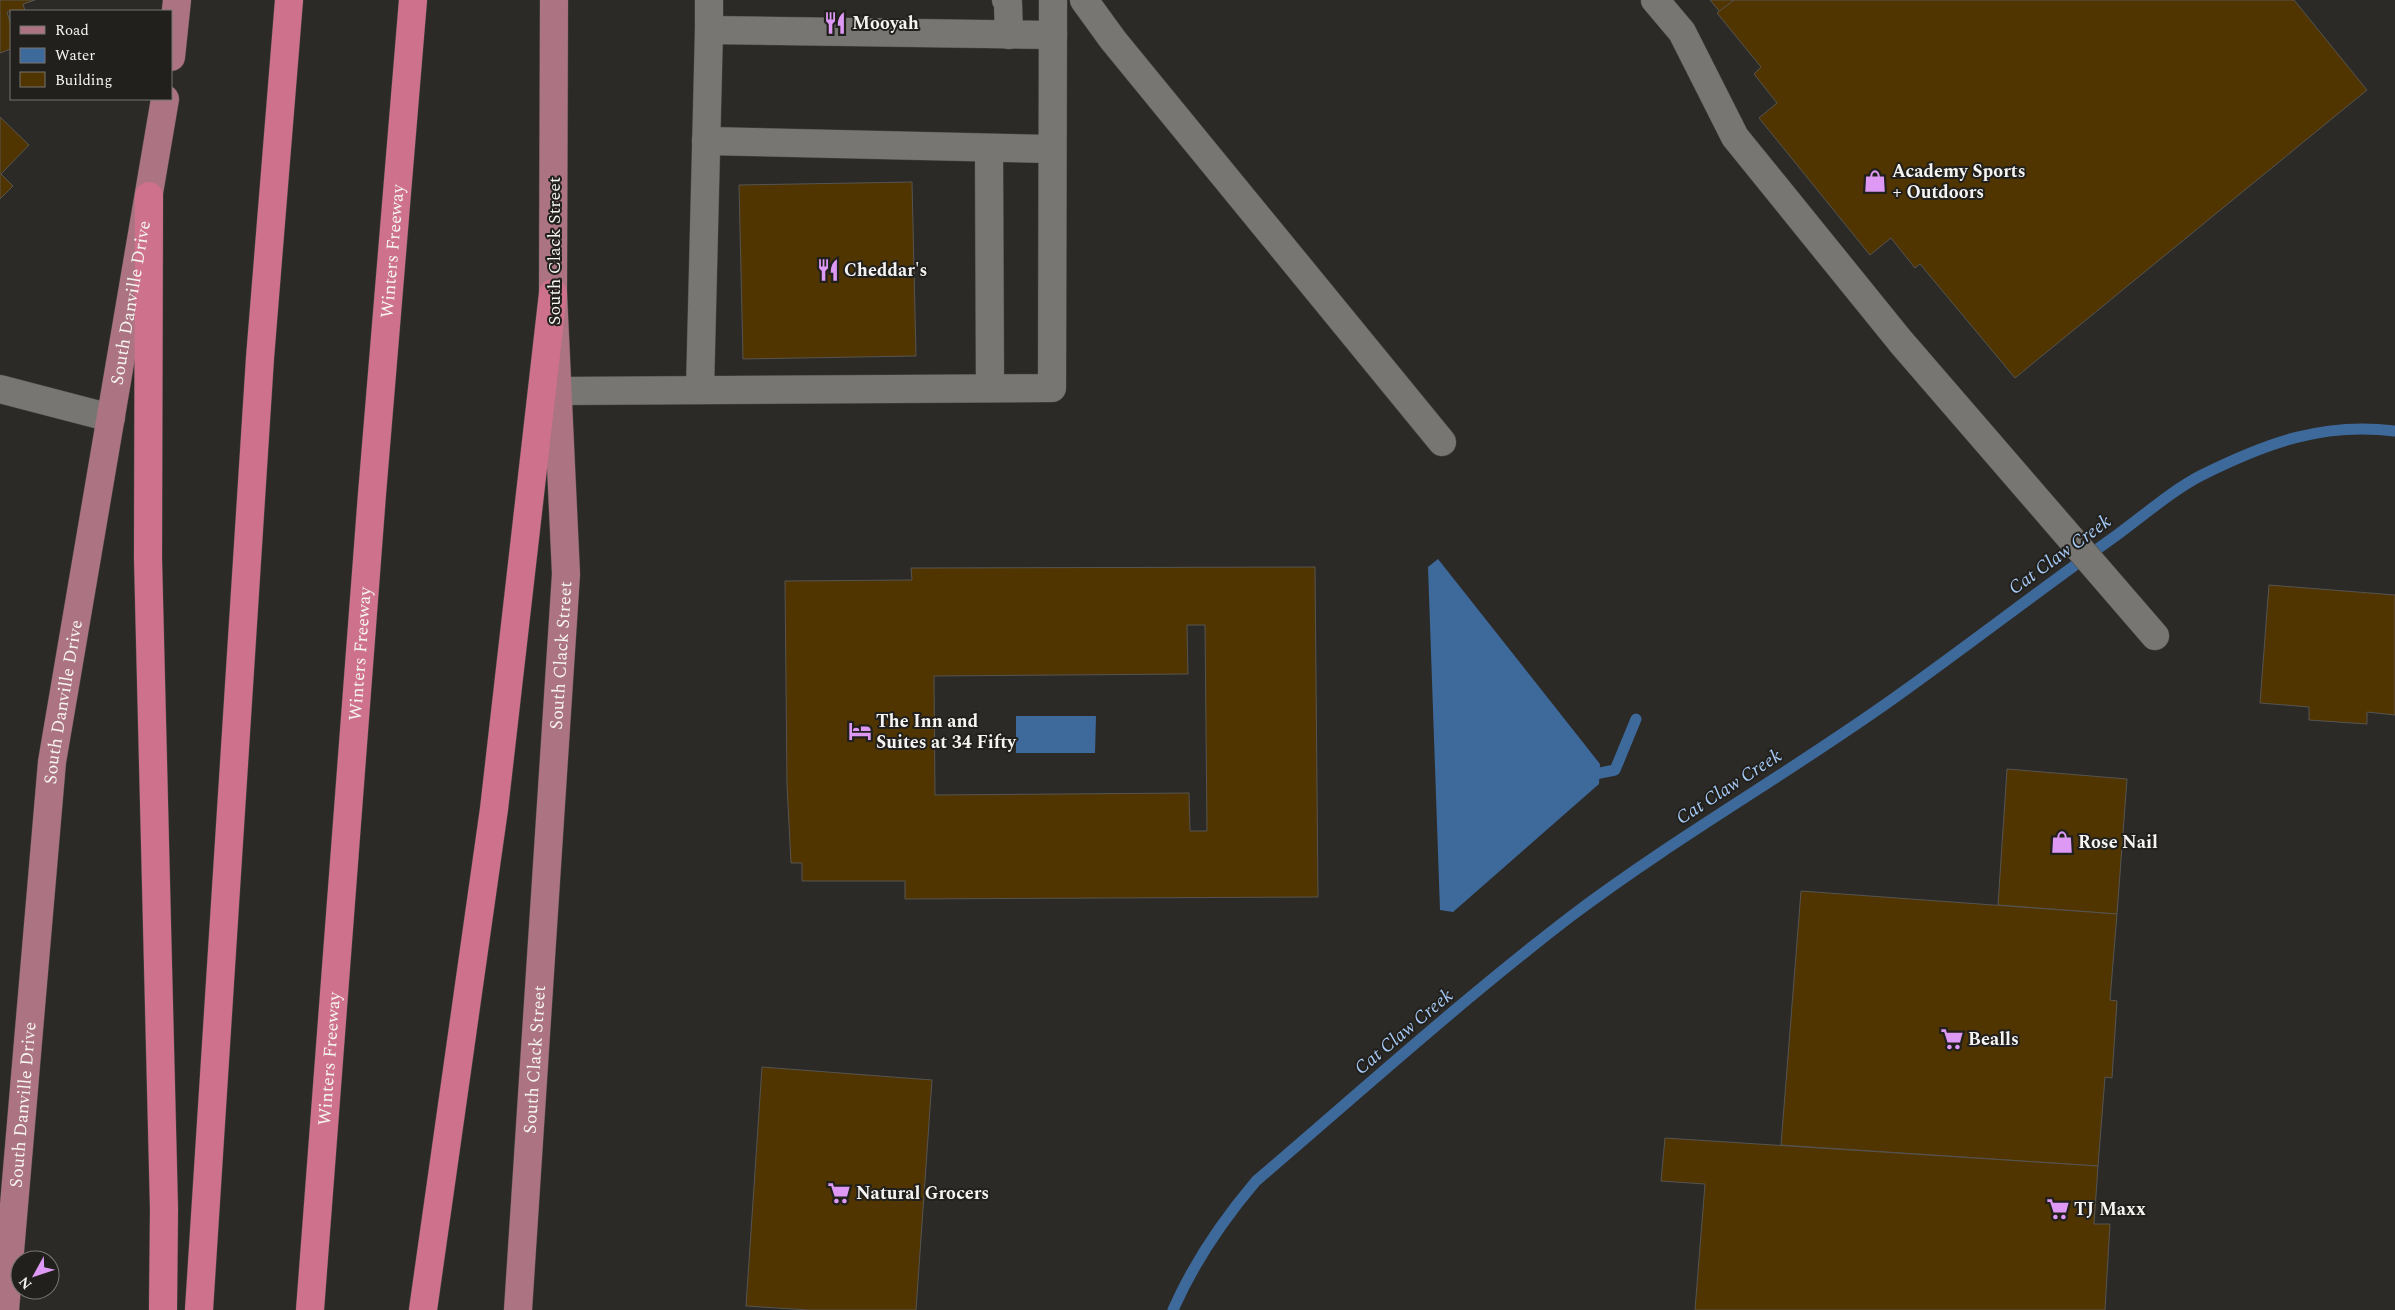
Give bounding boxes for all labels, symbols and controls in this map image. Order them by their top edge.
legend [10,10,172,100]
restaurant icon: Mooyah [822,10,848,36]
place label: Mooyah [852,10,919,37]
text: Road [55,19,89,42]
text: Water [55,44,95,67]
text: Building [55,69,112,92]
place label: Academy Sports + Outdoors [1892,158,2026,206]
shop icon: Academy Sports + Outdoors [1862,168,1888,194]
street label: South Clack Street [541,177,568,325]
street label: Winters Freeway [373,182,411,319]
street label: South Danville Drive [103,218,158,387]
restaurant icon: Cheddar's [815,257,841,283]
place label: Cheddar's [844,257,927,284]
water label: Cat Claw Creek [2002,508,2118,602]
street label: South Clack Street [542,580,579,730]
street label: Winters Freeway [341,585,378,722]
street label: South Danville Drive [37,618,90,785]
place label: The Inn and Suites at 34 Fifty [876,708,1017,756]
hotel icon: The Inn and Suites at 34 Fifty [847,718,873,744]
water label: Cat Claw Creek [1670,742,1788,832]
shop icon: Rose Nail [2049,829,2075,855]
place label: Rose Nail [2078,829,2158,856]
water label: Cat Claw Creek [1348,982,1460,1082]
street label: South Clack Street [516,984,553,1135]
street label: Winters Freeway [311,989,348,1127]
street label: South Danville Drive [2,1021,43,1189]
supermarket icon: Bealls [1939,1026,1965,1052]
place label: Bealls [1968,1026,2019,1053]
supermarket icon: Natural Grocers [826,1180,852,1206]
place label: Natural Grocers [856,1180,989,1207]
supermarket icon: TJ Maxx [2045,1196,2071,1222]
place label: TJ Maxx [2074,1196,2146,1223]
north arrow [10,1250,60,1300]
text: N [14,1272,37,1294]

